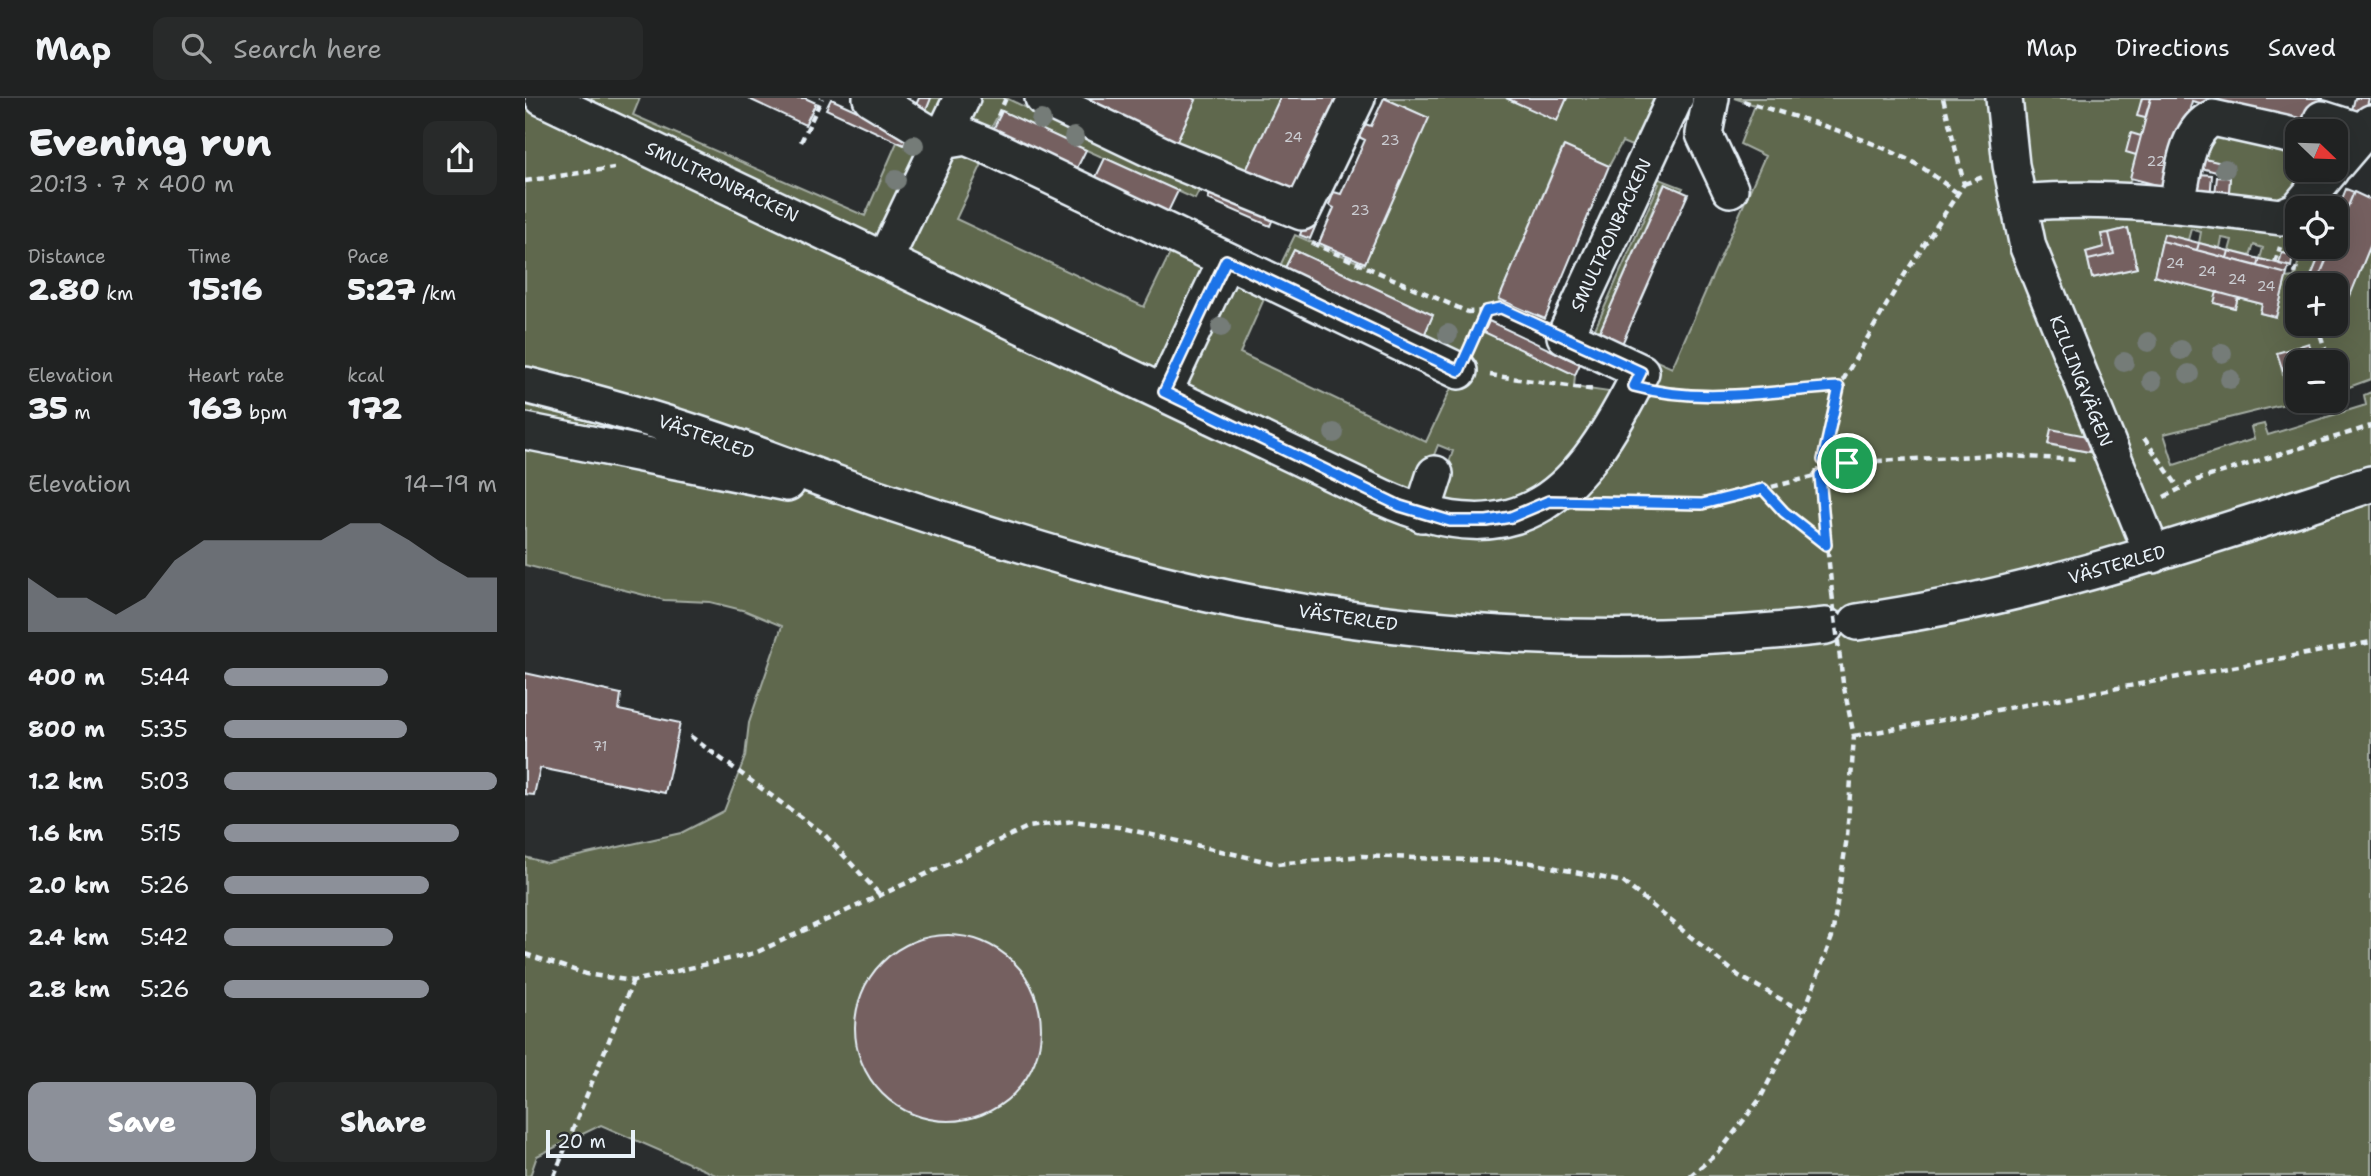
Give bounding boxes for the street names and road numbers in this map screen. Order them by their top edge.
street label: SMULTRONBACKEN [642,136,802,228]
street label: SMULTRONBACKEN [1565,155,1657,315]
street label: KILLINGVÄGEN [2044,312,2118,450]
street label: VÄSTERLED [655,409,757,465]
street label: VÄSTERLED [2065,540,2169,590]
street label: VÄSTERLED [1297,599,1399,637]

